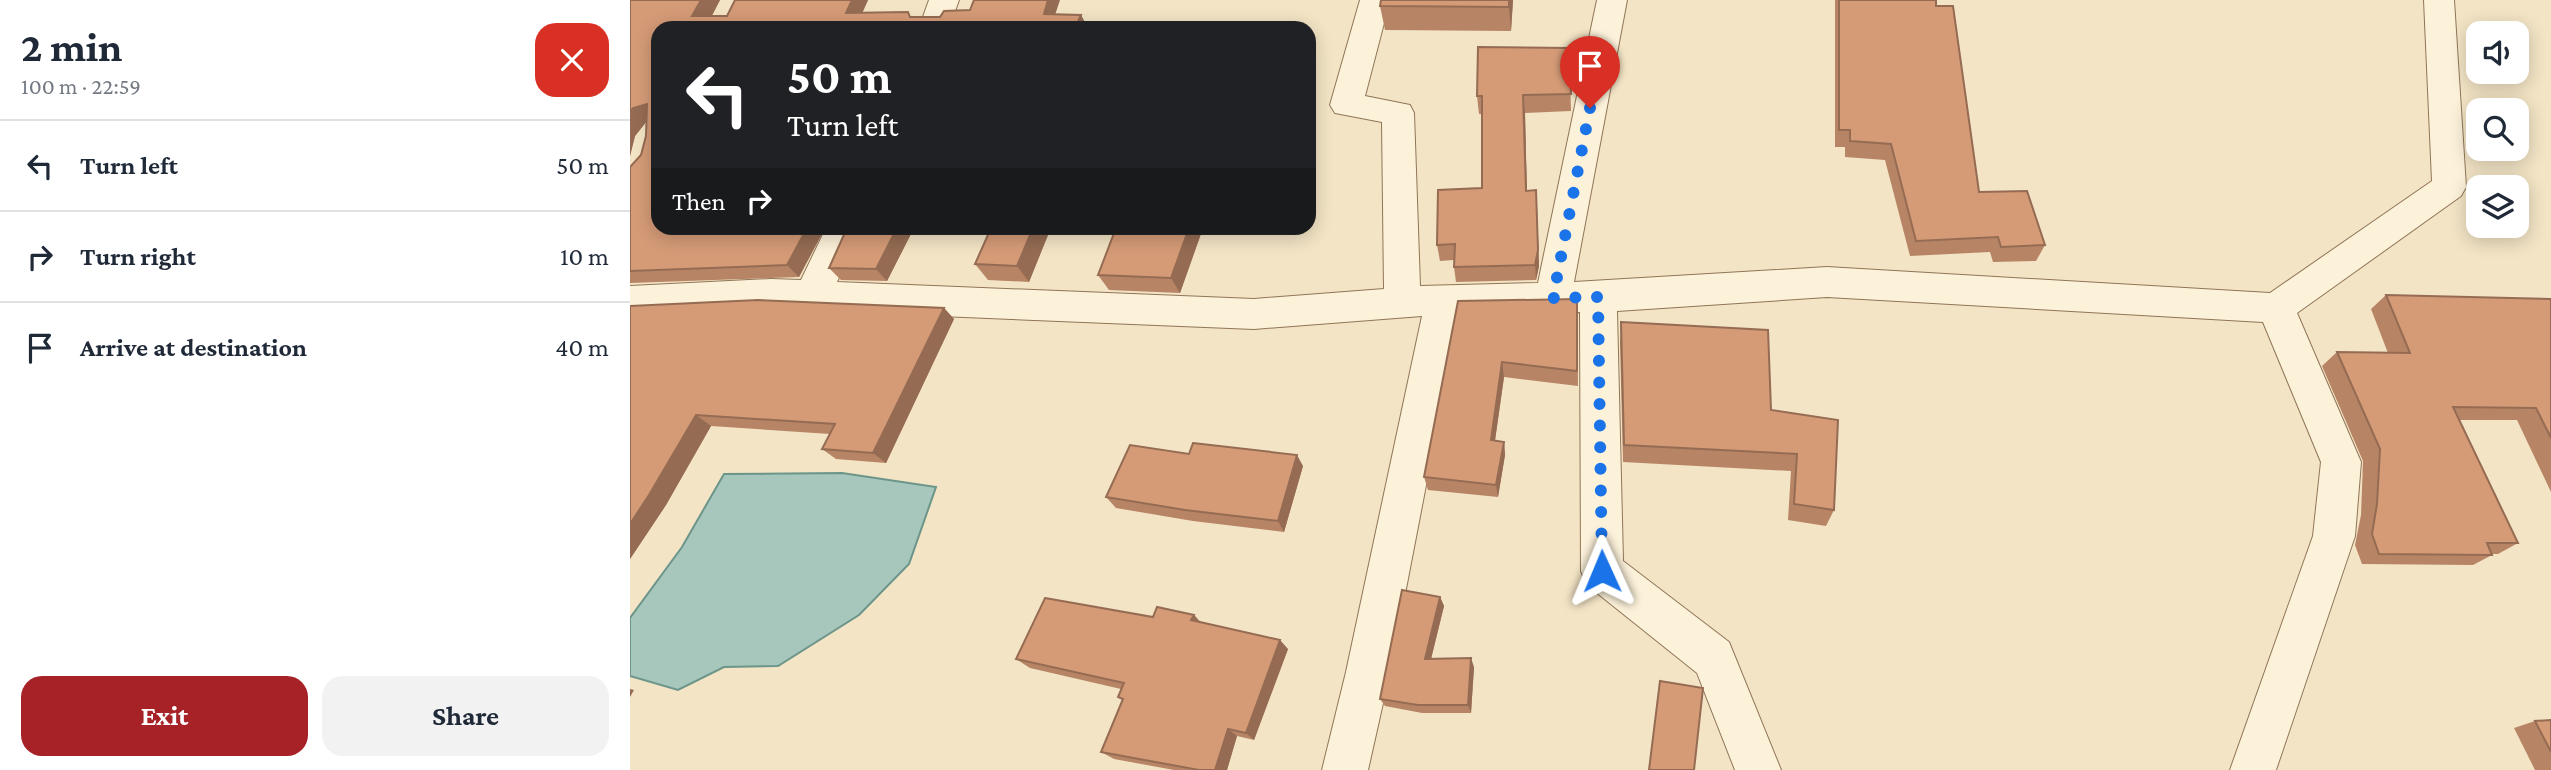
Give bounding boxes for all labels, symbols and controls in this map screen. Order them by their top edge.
map controls [2466,21,2529,238]
button: sound [2466,21,2529,84]
text: 2 min [21,23,122,70]
button: close [535,23,609,97]
pin [1560,36,1620,108]
icon: arrive [1571,47,1609,85]
icon: left [672,49,763,140]
text: 50 m [787,49,892,104]
text: 100 m · 22:59 [21,73,141,99]
button: search [2466,98,2529,161]
text: Turn left [787,107,898,143]
icon: left [21,147,59,185]
text: Turn left [80,151,178,180]
text: 50 m [556,151,609,180]
button: layers [2466,175,2529,238]
icon: right [740,182,778,220]
text: Then [672,187,726,216]
icon: right [21,238,59,276]
text: Turn right [80,242,196,271]
text: 10 m [560,242,609,271]
icon: arrive [21,329,59,367]
text: Arrive at destination [80,333,307,362]
text: 40 m [555,333,609,362]
position arrow [1565,534,1639,608]
button: Exit [21,676,308,756]
button: Share [322,676,609,756]

